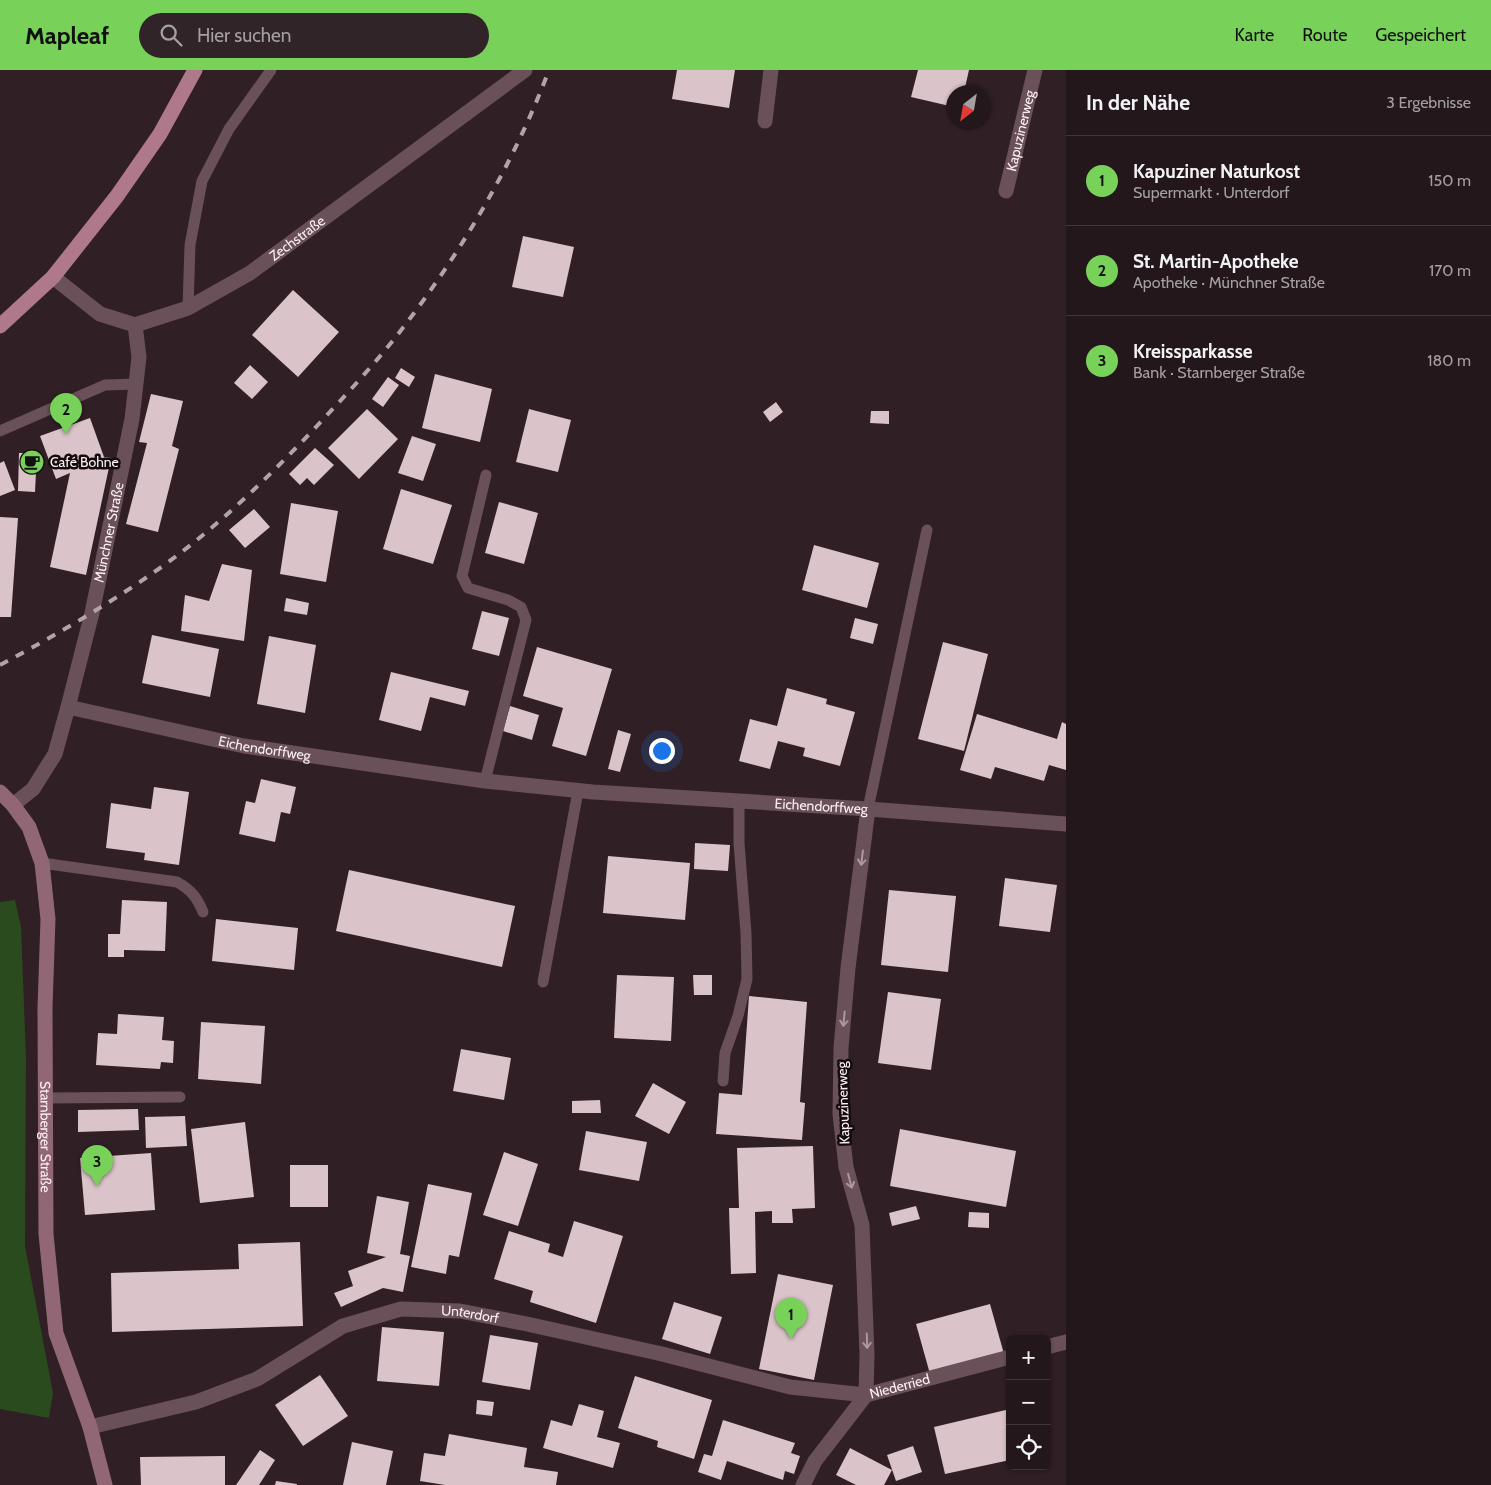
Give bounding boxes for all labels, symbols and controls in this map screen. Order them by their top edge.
search box [139,13,489,58]
text: Mapleaf [25,21,109,50]
icon: search [157,21,185,49]
text: Hier suchen [197,24,291,47]
text: Karte [1235,24,1274,46]
text: Route [1302,24,1347,46]
text: Gespeichert [1375,24,1466,46]
north arrow [946,85,991,130]
street label: Kapuzinerweg [1002,87,1039,173]
text: In der Nähe [1086,90,1190,115]
text: 3 Ergebnisse [1386,93,1471,112]
text: Kapuziner Naturkost [1133,160,1300,183]
text: 1 [1099,171,1105,190]
text: 150 m [1428,171,1471,190]
text: Supermarkt · Unterdorf [1133,183,1290,202]
street label: Zechstraße [266,212,329,265]
text: St. Martin-Apotheke [1133,250,1299,273]
text: 2 [1098,261,1106,280]
text: 170 m [1429,261,1471,280]
text: Apotheke · Münchner Straße [1133,273,1325,292]
text: Kreissparkasse [1133,340,1252,363]
text: 3 [1098,351,1106,370]
text: 180 m [1427,351,1471,370]
text: Bank · Starnberger Straße [1133,363,1305,382]
pin: 2 [50,393,82,434]
cafe icon: Café Bohne [19,449,45,475]
place label: Café Bohne [50,453,119,471]
street label: Münchner Straße [90,481,128,584]
street label: Eichendorffweg [217,732,313,765]
your location [649,738,675,764]
street label: Eichendorffweg [774,794,869,818]
one-way arrow [857,849,867,865]
one-way arrow [839,1011,848,1027]
street label: Kapuzinerweg [833,1060,853,1145]
street label: Starnberger Straße [36,1081,55,1193]
pin: 3 [81,1145,113,1186]
one-way arrow [846,1172,855,1188]
pin: 1 [775,1298,807,1339]
street label: Unterdorf [441,1301,501,1327]
one-way arrow [862,1333,872,1349]
map controls [1006,1335,1051,1470]
button: + [1006,1335,1051,1380]
street label: Niederried [868,1370,932,1403]
button: − [1006,1380,1051,1425]
button: locate [1006,1425,1051,1470]

